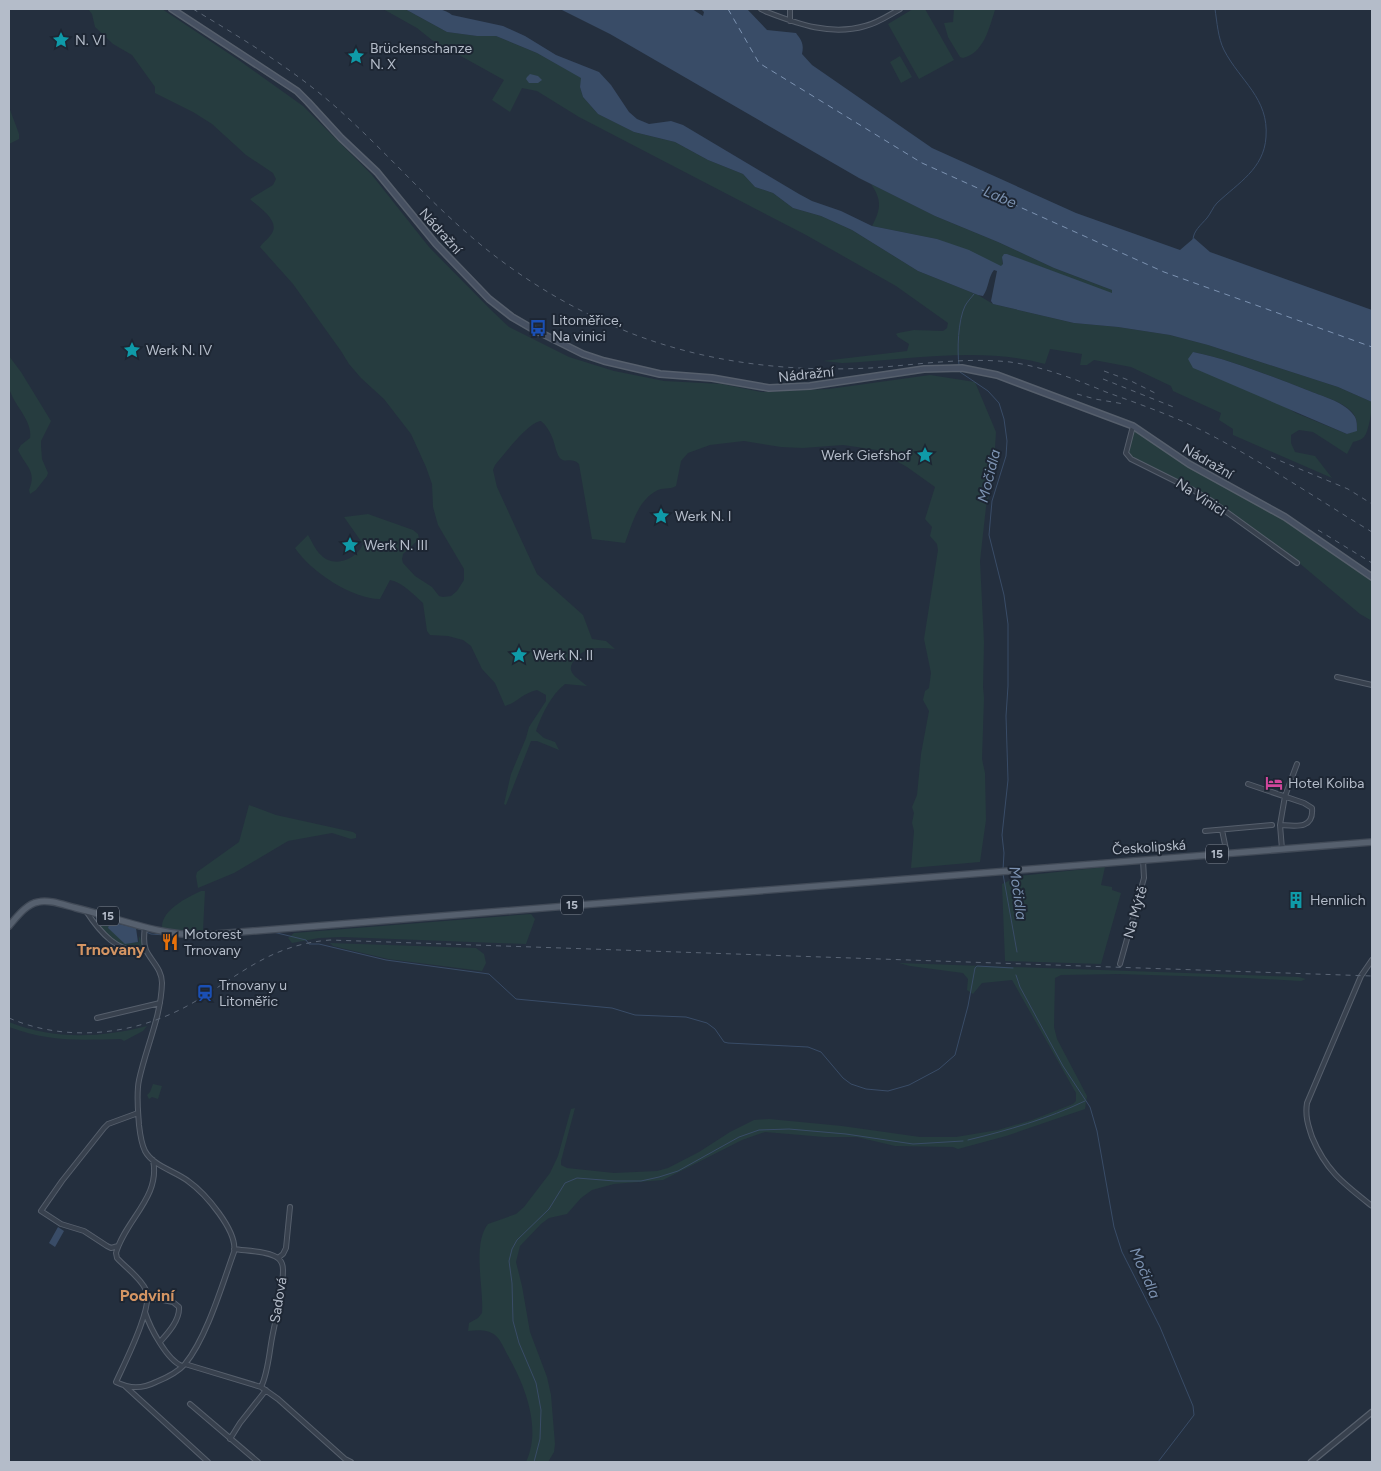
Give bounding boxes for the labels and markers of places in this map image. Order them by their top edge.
place icon: N. VI [51,30,71,50]
place label: N. VI [75,32,106,49]
place label: Brückenschanze N. X [370,40,473,73]
place icon: Brückenschanze N. X [346,46,366,66]
place label: Litoměřice, Na vinici [552,312,622,345]
bus stop icon: Litoměřice, Na vinici [528,318,548,338]
place icon: Werk N. IV [122,340,142,360]
place label: Werk N. IV [146,342,212,359]
place icon: Werk Giefshof [915,445,935,465]
place label: Werk Giefshof [821,447,912,464]
place icon: Werk N. I [651,506,671,526]
place label: Werk N. I [675,508,732,525]
place icon: Werk N. III [340,535,360,555]
place label: Werk N. III [364,537,428,554]
place icon: Werk N. II [509,645,529,665]
place label: Werk N. II [533,647,593,664]
hotel icon: Hotel Koliba [1264,773,1284,793]
place label: Hotel Koliba [1288,775,1364,792]
building icon: Hennlich [1286,890,1306,910]
place label: Hennlich [1310,892,1366,909]
place label: Motorest Trnovany [184,926,242,959]
restaurant icon: Motorest Trnovany [160,932,180,952]
place label: Trnovany u Litoměřic [219,977,287,1010]
station icon: Trnovany u Litoměřic [195,983,215,1003]

